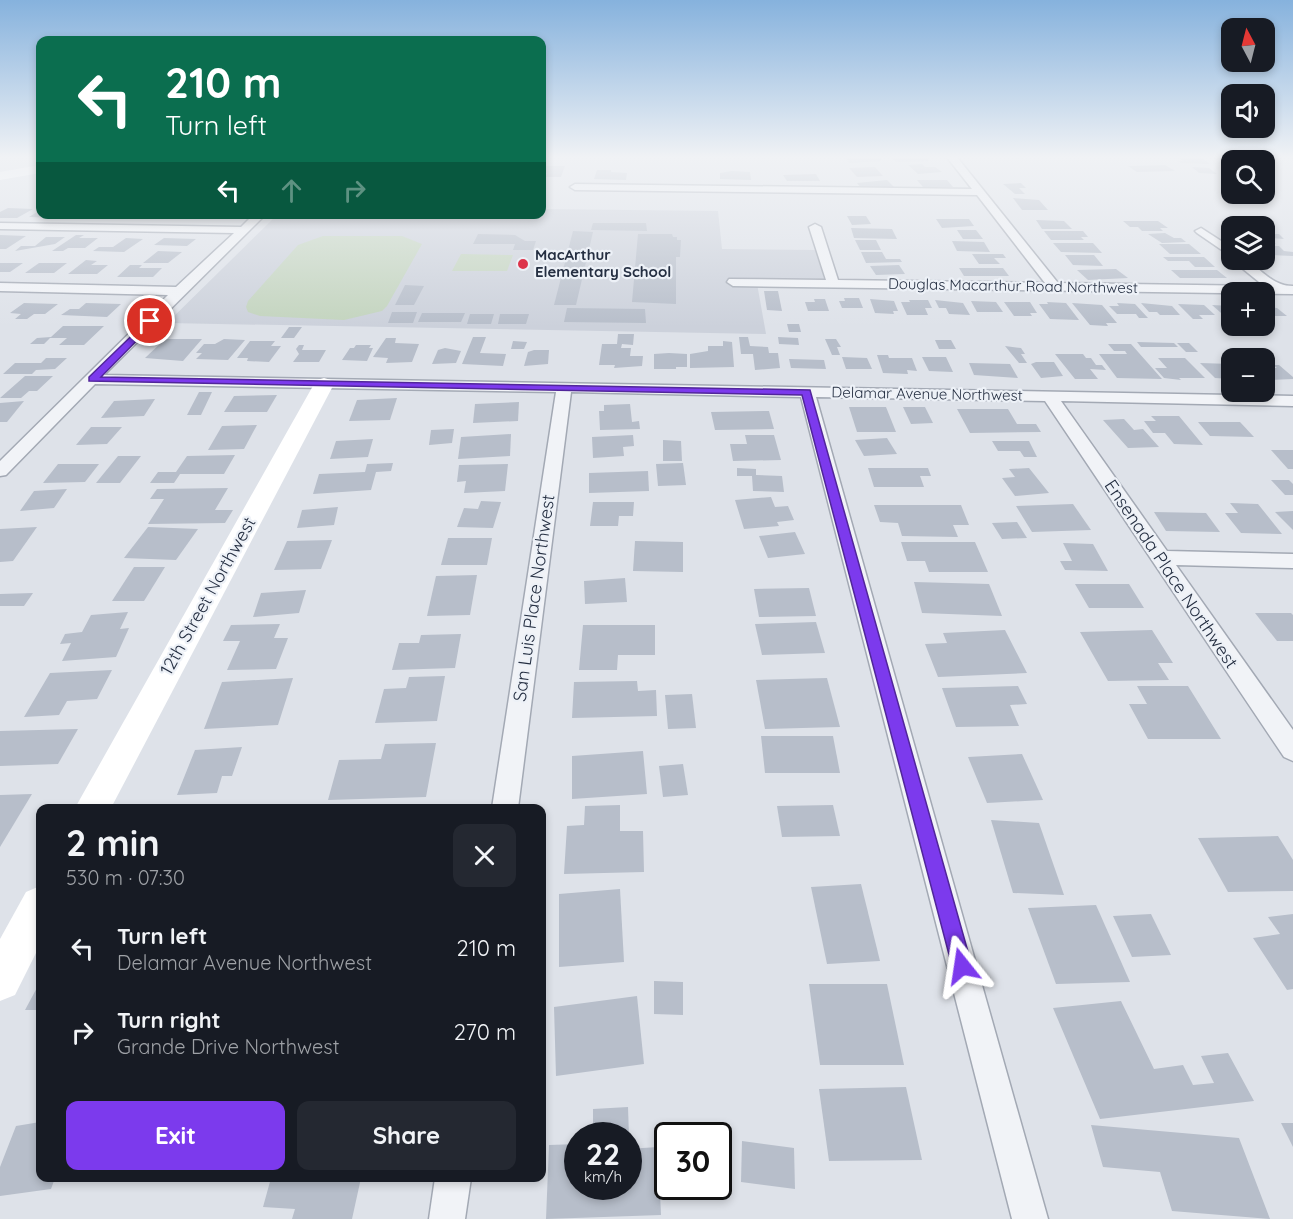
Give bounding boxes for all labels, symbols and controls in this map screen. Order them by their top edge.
north arrow [1221,18,1275,72]
map controls [1221,18,1275,402]
text: 210 m [165,56,282,109]
icon: left [66,60,144,138]
button: sound [1221,84,1275,138]
text: Turn left [165,108,267,142]
button: search [1221,150,1275,204]
icon: left [212,174,245,207]
icon: ahead [275,174,308,207]
icon: right [338,174,371,207]
button: layers [1221,216,1275,270]
place label: MacArthur Elementary School [535,245,671,281]
marker: MacArthur Elementary School [516,257,530,271]
street label: Douglas Macarthur Road Northwest [888,274,1138,297]
button: + [1221,282,1275,336]
pin [124,295,175,346]
icon: arrive [133,304,166,337]
button: − [1221,348,1275,402]
street label: Delamar Avenue Northwest [831,382,1023,405]
street label: Ensenada Place Northwest [1100,475,1243,673]
street label: San Luis Place Northwest [508,493,559,703]
street label: 12th Street Northwest [154,513,261,679]
text: 2 min [66,820,160,865]
button: close [453,824,516,887]
text: 530 m · 07:30 [66,865,185,890]
text: Turn left [117,922,207,950]
icon: left [66,932,99,965]
text: 210 m [457,934,516,962]
position arrow [930,934,994,998]
text: Delamar Avenue Northwest [117,950,372,975]
text: Turn right [117,1006,221,1034]
icon: right [66,1016,99,1049]
text: 270 m [454,1018,516,1046]
text: Grande Drive Northwest [117,1034,340,1059]
button: Exit [66,1101,285,1170]
button: Share [297,1101,516,1170]
speed limit sign: 30 [654,1122,732,1200]
text: 22 [586,1135,620,1173]
text: km/h [584,1167,622,1186]

